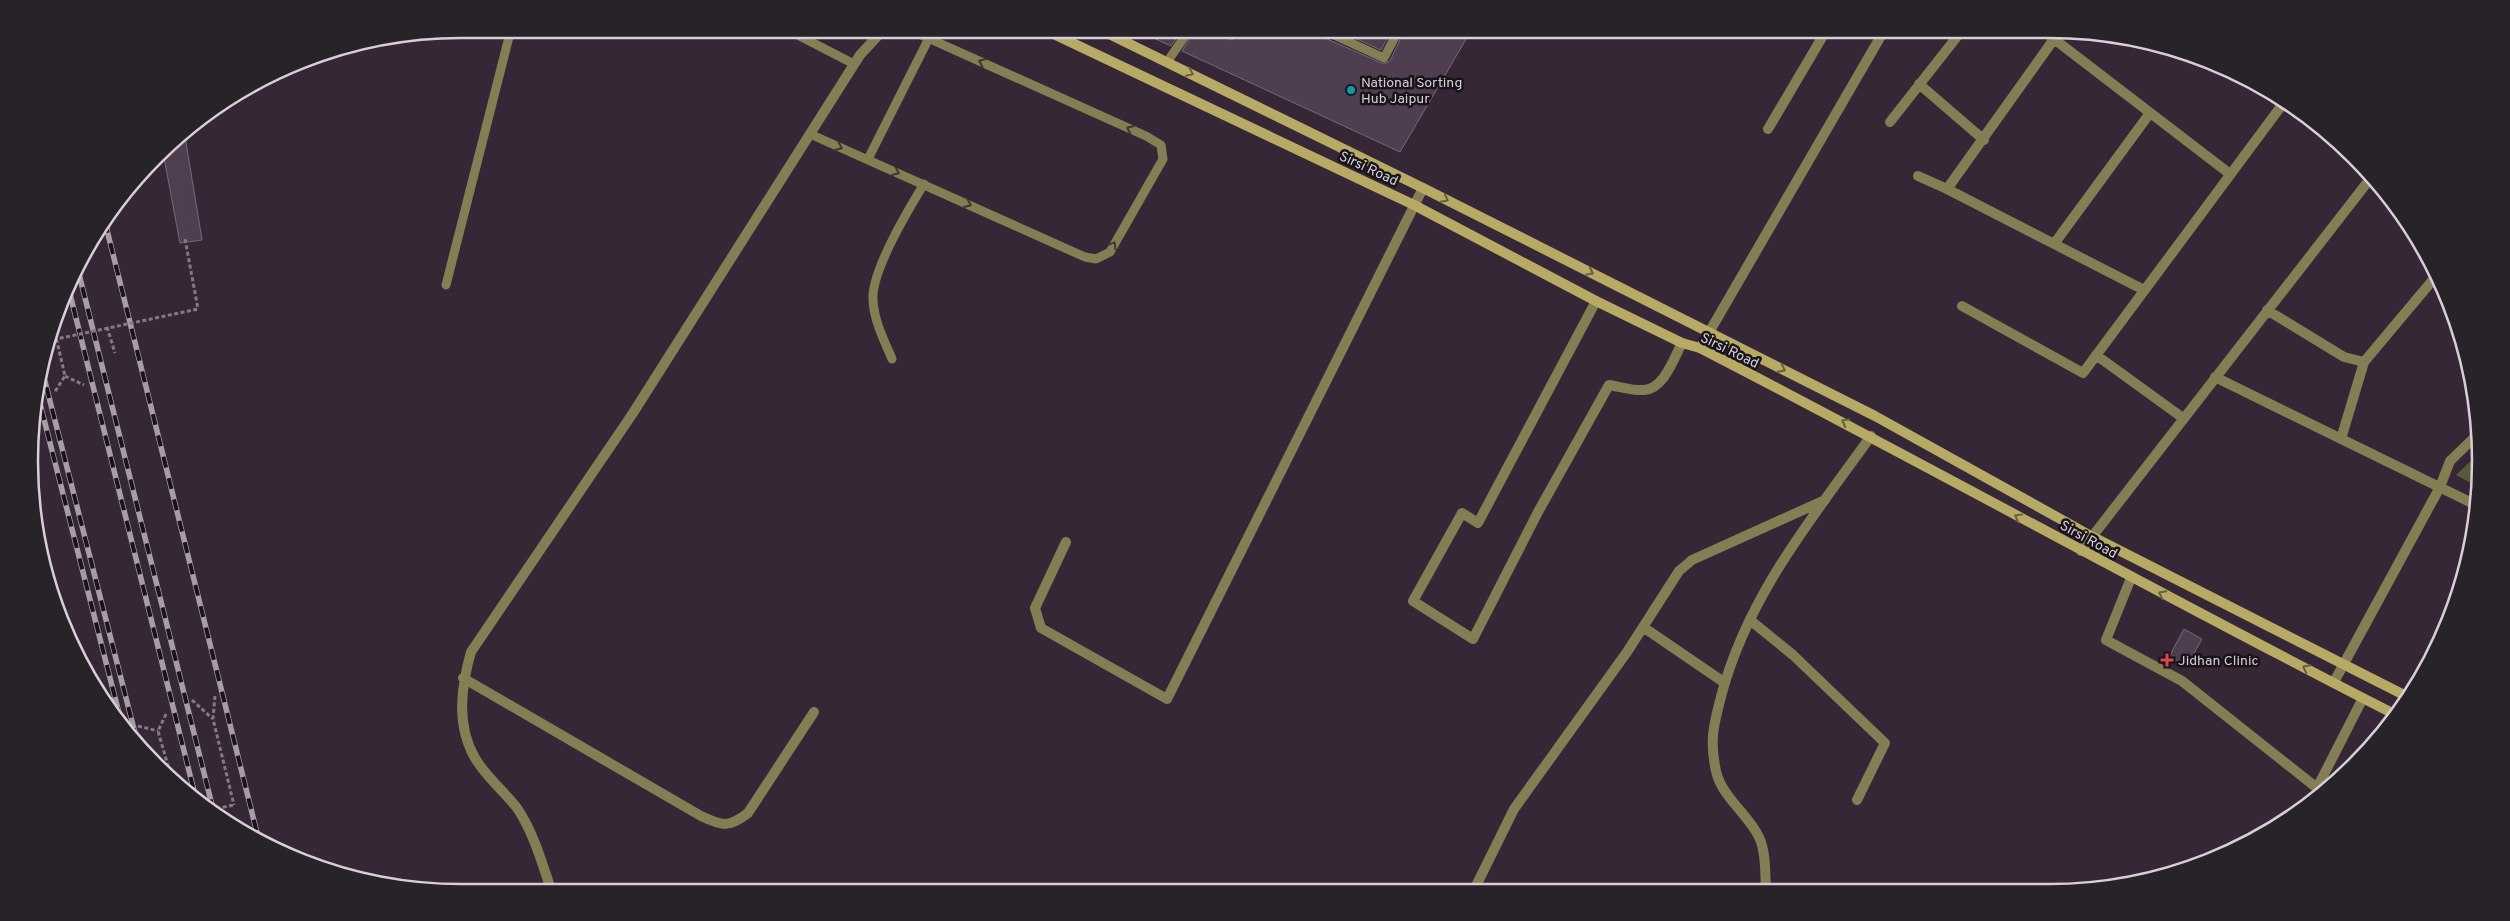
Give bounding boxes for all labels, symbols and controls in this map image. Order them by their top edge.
one-way arrow [978,58,987,68]
one-way arrow [1184,67,1193,77]
place label: National Sorting Hub Jaipur [1361,75,1462,108]
marker: National Sorting Hub Jaipur [1345,84,1357,96]
one-way arrow [1126,125,1135,135]
one-way arrow [834,140,843,151]
street label: Sirsi Road [1336,148,1401,190]
one-way arrow [891,165,900,176]
one-way arrow [1440,193,1449,203]
one-way arrow [963,198,972,209]
one-way arrow [1107,242,1117,251]
one-way arrow [1585,266,1594,277]
street label: Sirsi Road [1697,330,1761,373]
one-way arrow [1777,363,1786,373]
one-way arrow [1841,418,1850,428]
one-way arrow [2015,513,2024,523]
street label: Sirsi Road [2057,518,2120,563]
one-way arrow [2158,590,2167,600]
marker: Jidhan Clinic [2160,653,2174,667]
place label: Jidhan Clinic [2178,653,2258,670]
one-way arrow [2302,664,2311,674]

